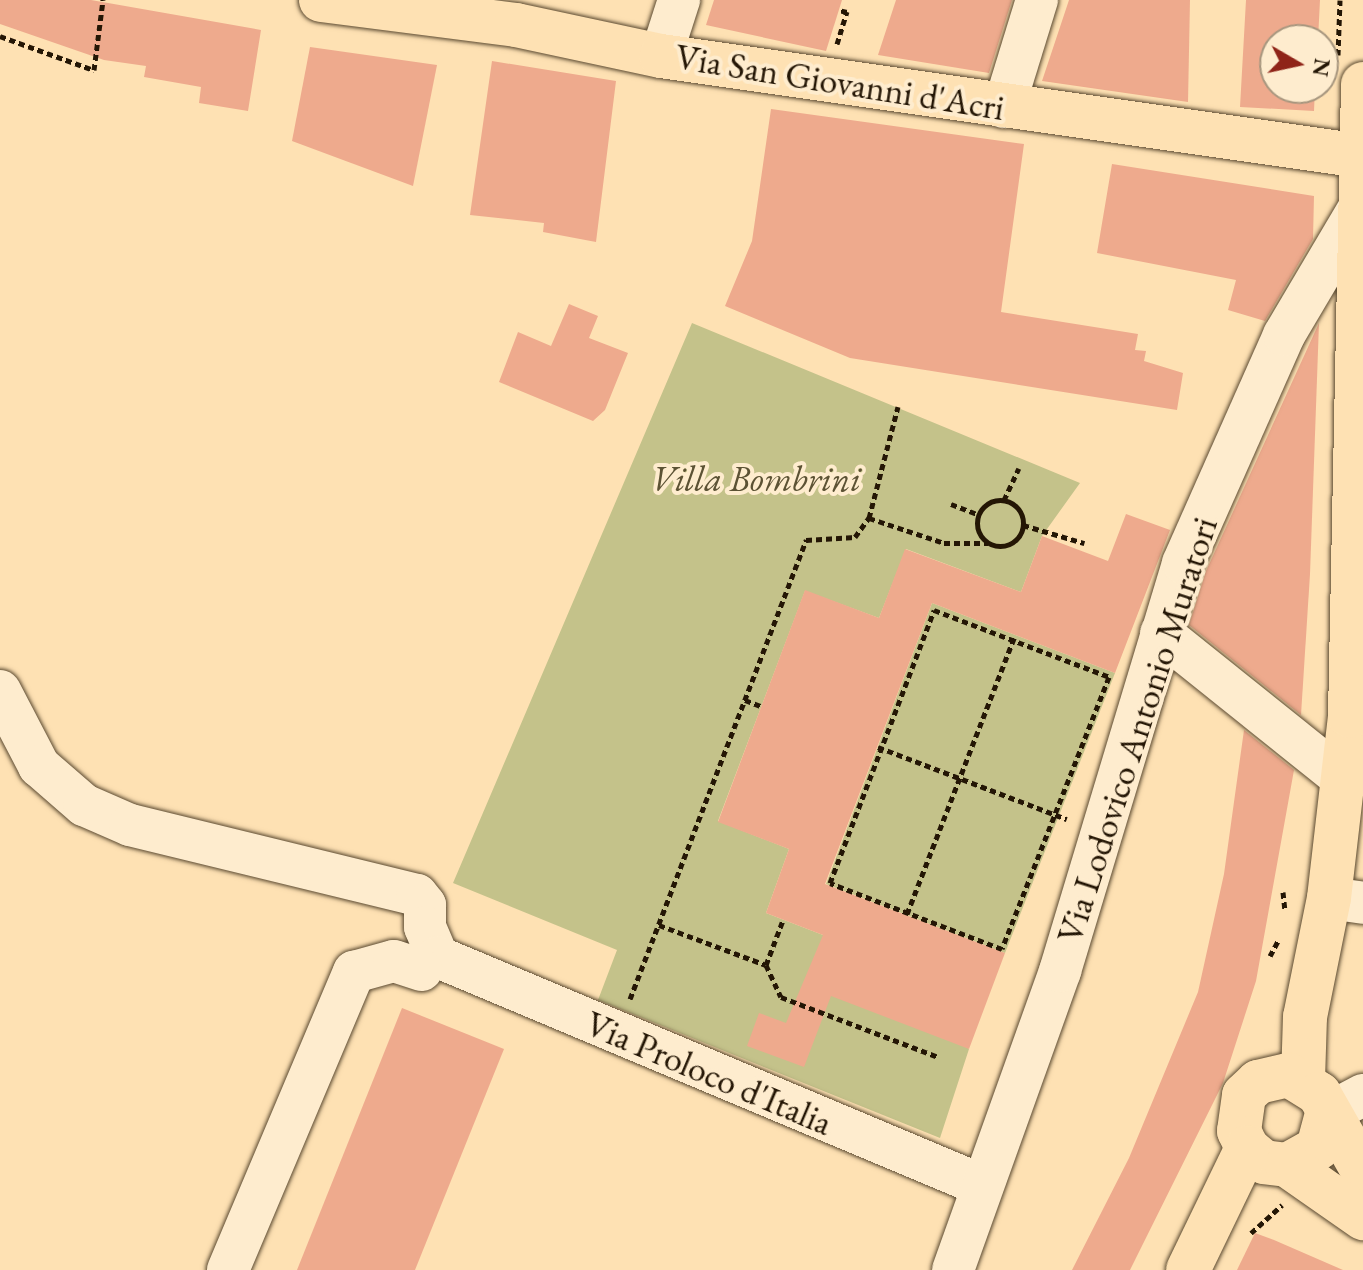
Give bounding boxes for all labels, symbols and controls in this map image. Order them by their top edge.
north arrow [1259,24,1339,104]
street label: Via San Giovanni d'Acri [672,35,1008,129]
text: N [1306,56,1337,79]
park label: Villa Bombrini [651,457,861,501]
street label: Via Lodovico Antonio Muratori [1048,512,1226,948]
street label: Via Proloco d'Italia [579,1002,839,1144]

